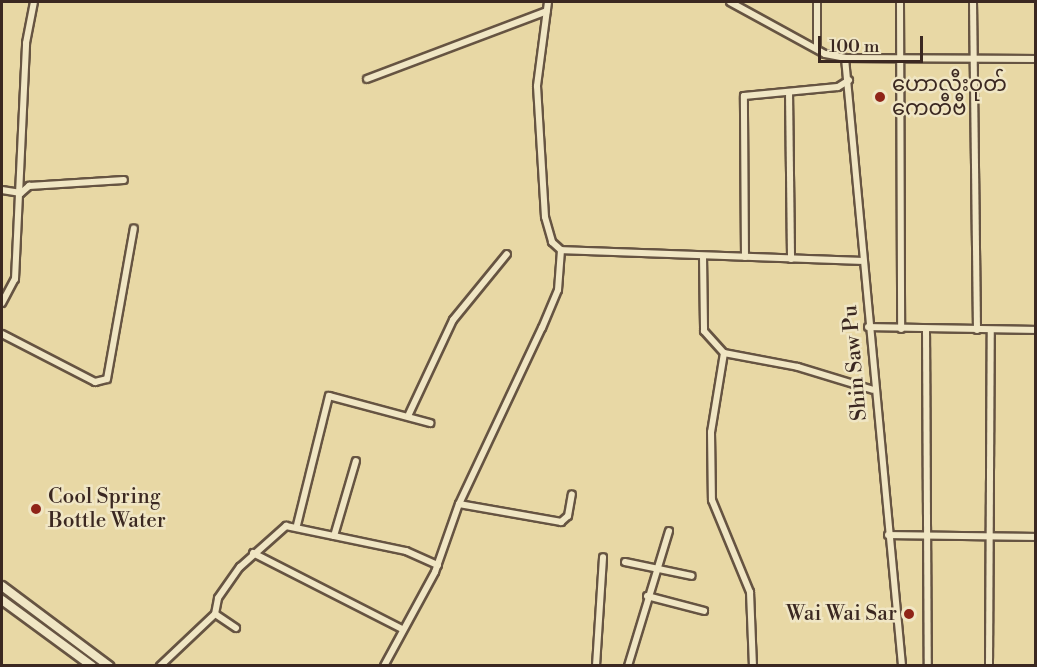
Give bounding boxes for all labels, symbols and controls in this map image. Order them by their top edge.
scale bar [821,24,926,62]
text: 100 m [829,35,880,58]
place label: ဟောလီးဝုတ် ကေတီဗီ [892,72,1007,122]
marker: ဟောလီးဝုတ် ကေတီဗီ [873,90,887,104]
street label: Shin Saw Pu [837,304,873,422]
place label: Cool Spring Bottle Water [48,484,166,534]
marker: Cool Spring Bottle Water [29,502,43,516]
place label: Wai Wai Sar [786,601,897,627]
marker: Wai Wai Sar [902,607,916,621]

